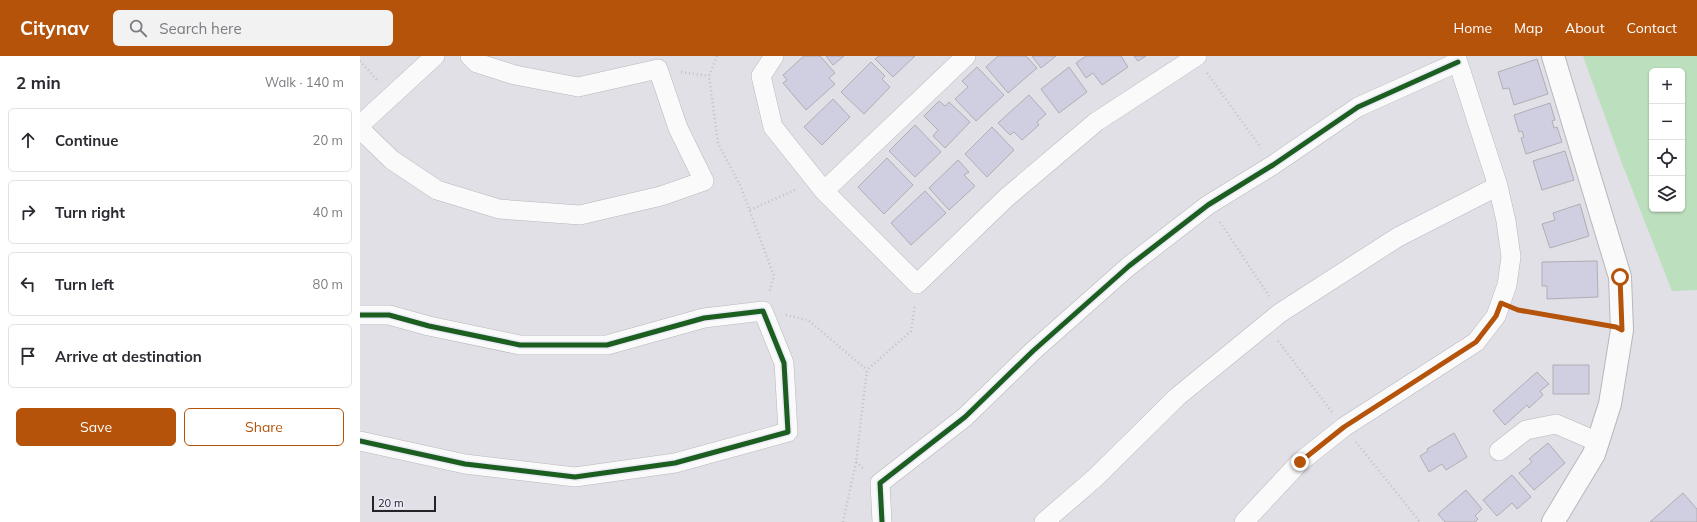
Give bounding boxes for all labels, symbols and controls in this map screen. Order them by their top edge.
search box [113,10,393,46]
text: Citynav [20,16,89,40]
icon: search [127,17,149,39]
text: Search here [159,19,242,38]
text: Home [1453,19,1492,37]
text: Map [1514,19,1543,37]
text: About [1565,19,1605,37]
text: Contact [1627,19,1677,37]
map controls [1649,68,1685,212]
button: + [1649,68,1685,104]
text: 2 min [16,72,61,93]
text: Walk · 140 m [265,74,344,90]
button: − [1649,104,1685,140]
icon: ahead [17,129,39,151]
text: Continue [55,131,118,150]
text: 20 m [313,132,343,148]
button: locate [1649,140,1685,176]
button: layers [1649,176,1685,212]
icon: right [17,201,39,223]
text: Turn right [55,203,125,222]
text: 40 m [313,204,343,220]
route start [1611,268,1629,286]
icon: left [17,273,39,295]
text: Turn left [55,275,114,294]
text: 80 m [313,276,343,292]
icon: arrive [17,345,39,367]
text: Arrive at destination [55,347,202,366]
button: Save [16,408,176,446]
button: Share [184,408,344,446]
route end [1291,453,1309,471]
scale bar [372,494,436,513]
text: 20 m [378,496,404,510]

